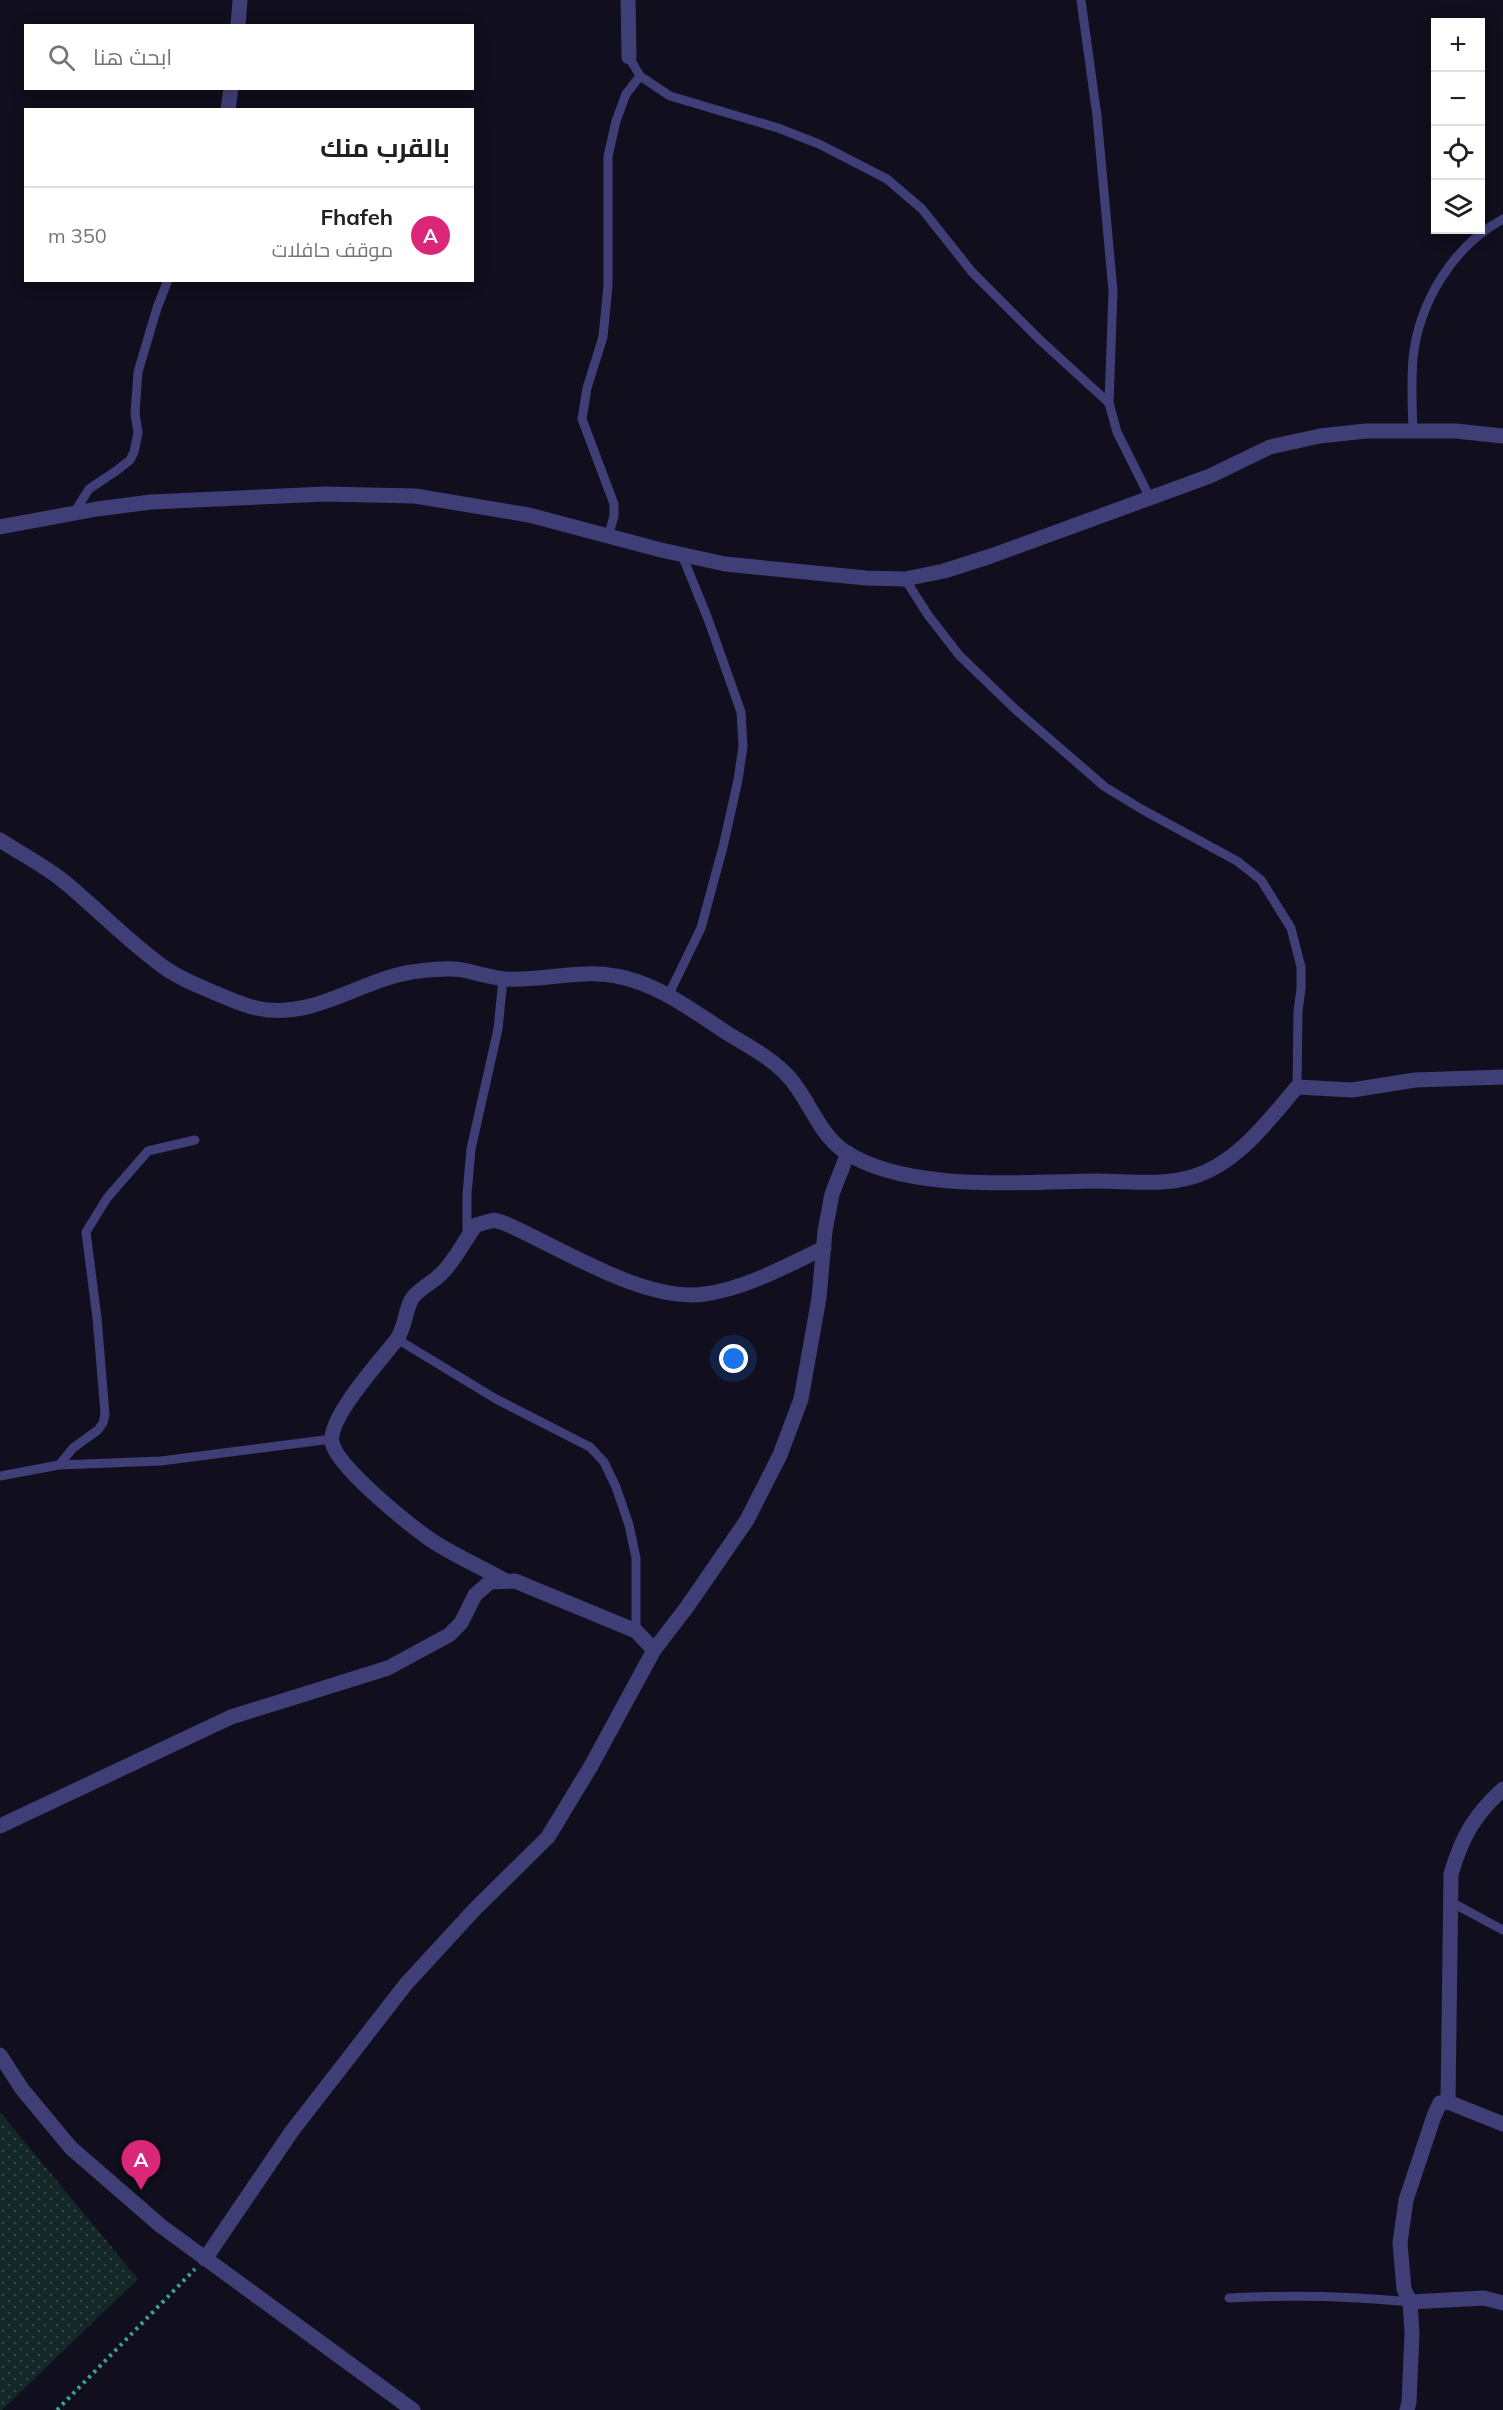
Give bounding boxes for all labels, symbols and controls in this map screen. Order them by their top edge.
map controls [1431,18,1485,234]
button: + [1431,18,1485,72]
search box [24,24,474,90]
icon: search [45,41,78,74]
text: ابحث هنا [93,43,172,71]
button: − [1431,72,1485,126]
button: locate [1431,126,1485,180]
text: بالقرب منك [320,131,450,164]
button: layers [1431,180,1485,234]
text: Fhafeh [320,203,393,231]
text: 350 m [48,223,107,248]
text: A [423,223,438,248]
text: موقف حافلات [272,237,393,262]
your location [719,1344,748,1373]
pin: A [122,2140,160,2190]

